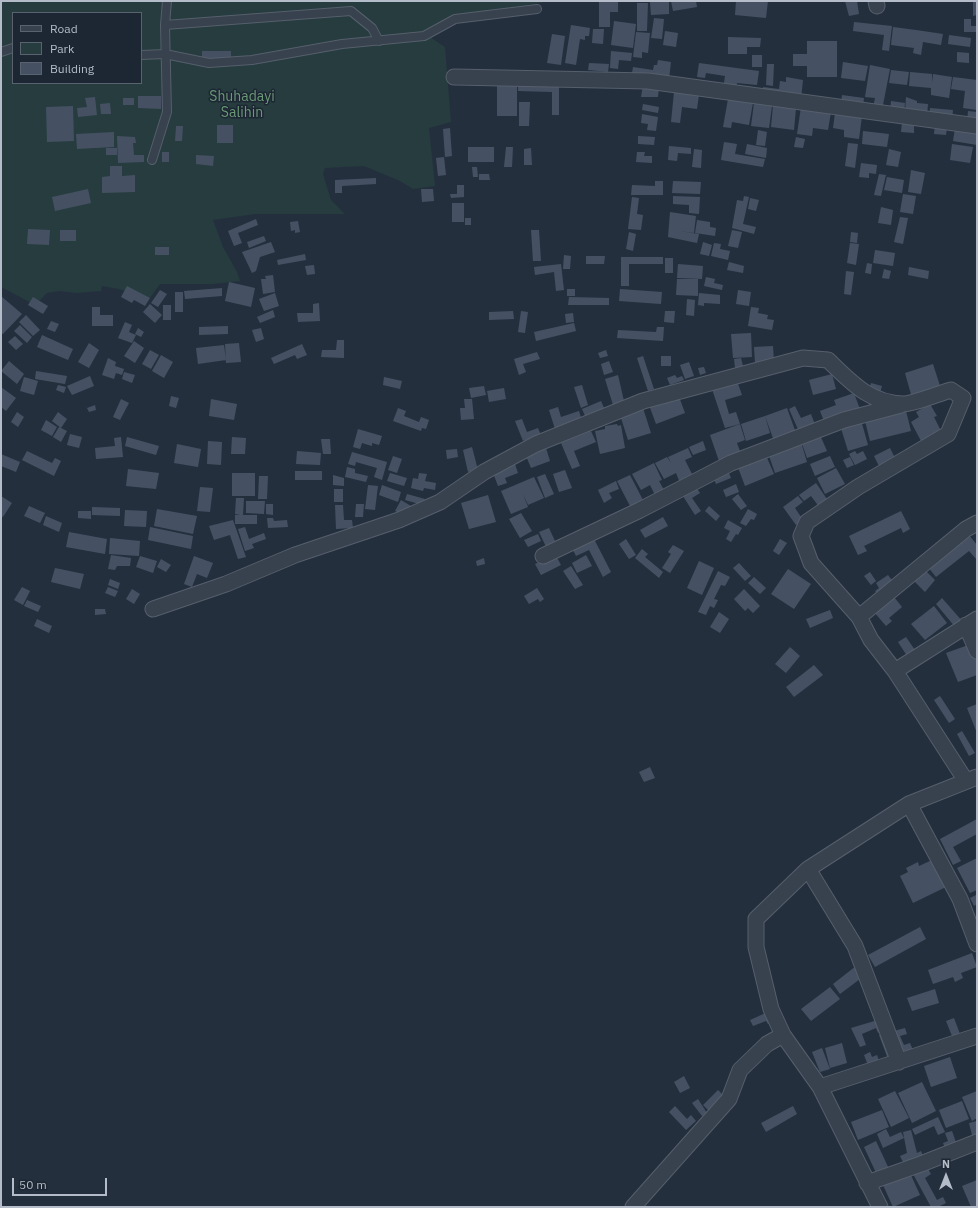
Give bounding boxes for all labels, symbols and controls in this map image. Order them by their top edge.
legend [12,12,142,84]
text: Road [50,21,78,36]
text: Park [50,41,74,56]
text: Building [50,61,94,76]
park label: Shuhadayi Salihin [209,89,275,122]
north arrow [926,1156,966,1196]
text: N [942,1157,950,1171]
scale bar [14,1170,109,1196]
text: 50 m [19,1177,47,1192]

